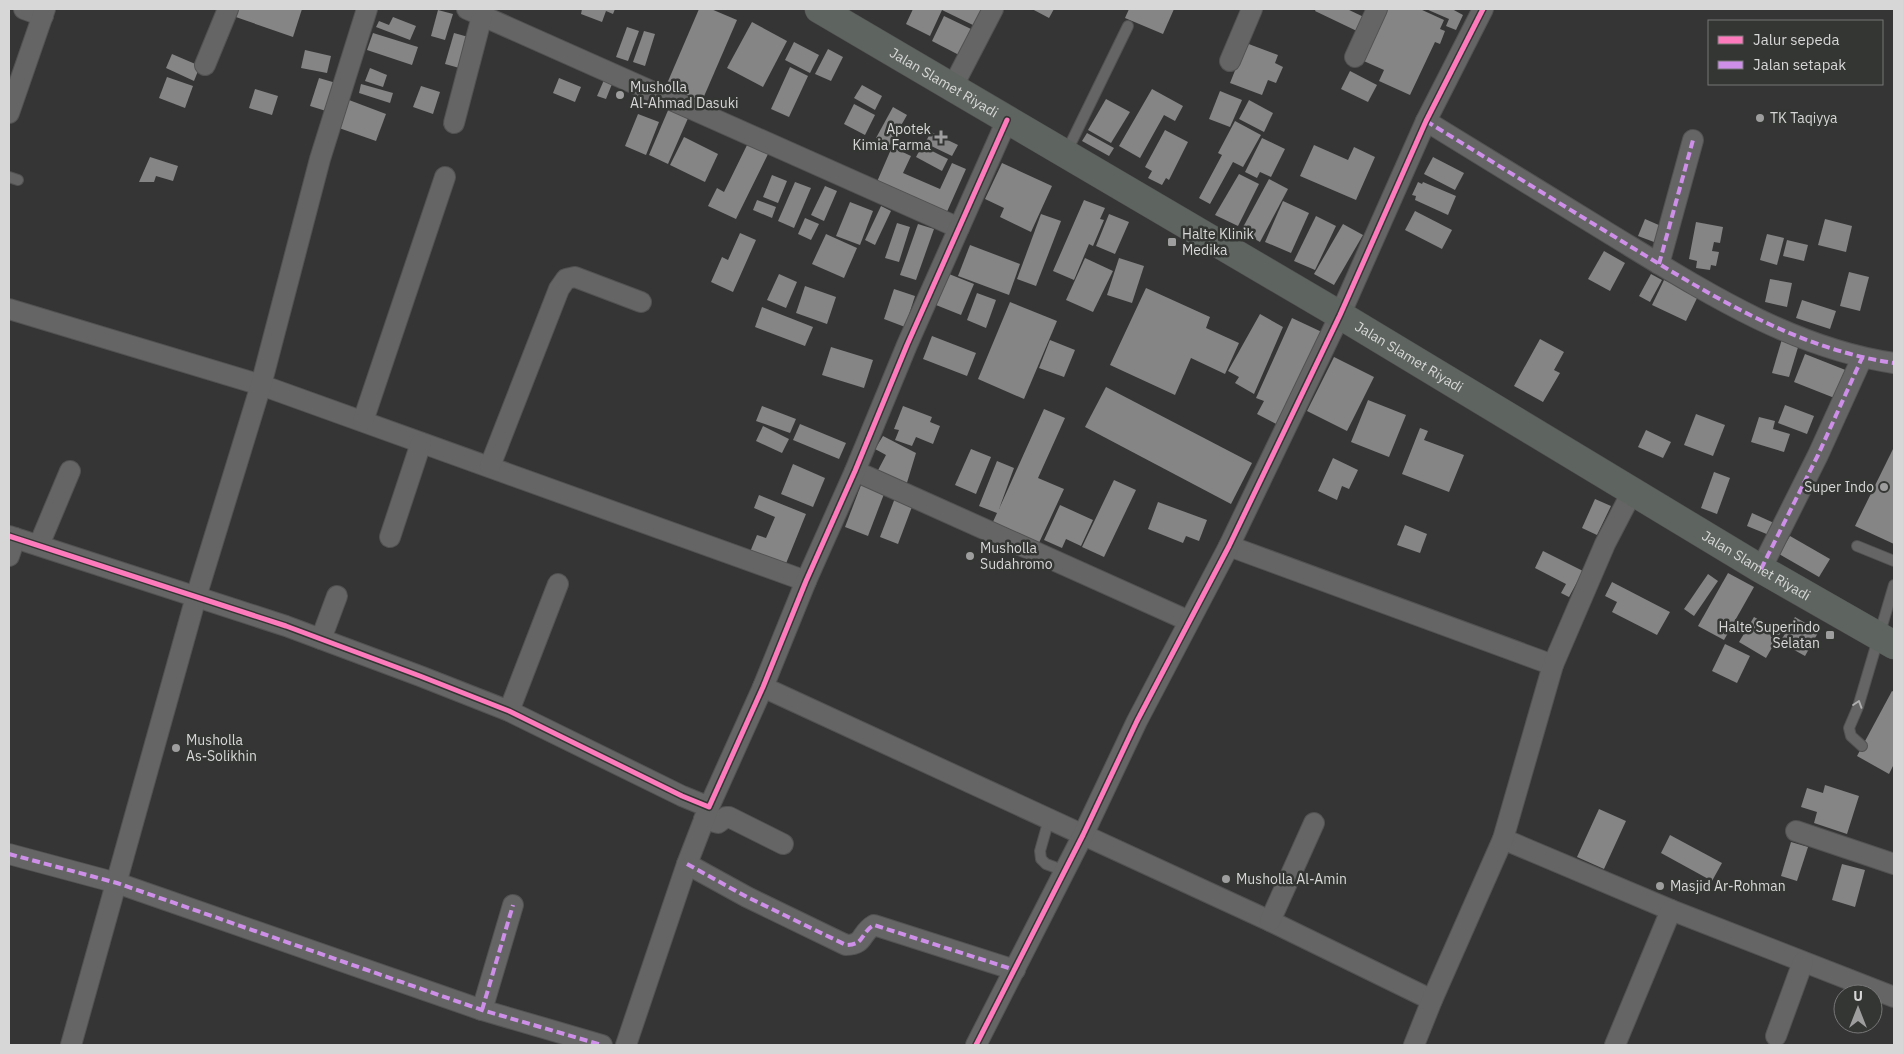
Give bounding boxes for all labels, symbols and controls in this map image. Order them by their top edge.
legend [1708,20,1883,85]
text: Jalur sepeda [1753,30,1840,49]
street label: Jalan Slamet Riyadi [886,43,1002,121]
text: Jalan setapak [1753,55,1846,74]
place label: Musholla Al-Ahmad Dasuki [630,78,739,112]
marker: Musholla Al-Ahmad Dasuki [614,89,626,101]
place label: TK Taqiyya [1770,109,1838,127]
marker: TK Taqiyya [1754,112,1766,124]
place label: Apotek Kimia Farma [853,120,932,154]
marker: Apotek Kimia Farma [935,131,947,143]
place label: Halte Klinik Medika [1182,225,1255,259]
marker: Halte Klinik Medika [1166,236,1178,248]
street label: Jalan Slamet Riyadi [1352,317,1467,396]
place label: Super Indo [1804,478,1874,496]
marker: Super Indo [1878,481,1890,493]
street label: Jalan Slamet Riyadi [1699,526,1814,604]
place label: Musholla Sudahromo [980,539,1053,573]
marker: Musholla Sudahromo [964,550,976,562]
place label: Halte Superindo Selatan [1719,618,1820,652]
marker: Halte Superindo Selatan [1824,629,1836,641]
one-way arrow [1853,700,1863,709]
place label: Musholla As-Solikhin [186,731,257,765]
marker: Musholla As-Solikhin [170,742,182,754]
place label: Musholla Al-Amin [1236,870,1347,888]
marker: Musholla Al-Amin [1220,873,1232,885]
place label: Masjid Ar-Rohman [1670,877,1786,895]
marker: Masjid Ar-Rohman [1654,880,1666,892]
north arrow [1833,984,1883,1034]
text: U [1853,987,1863,1005]

